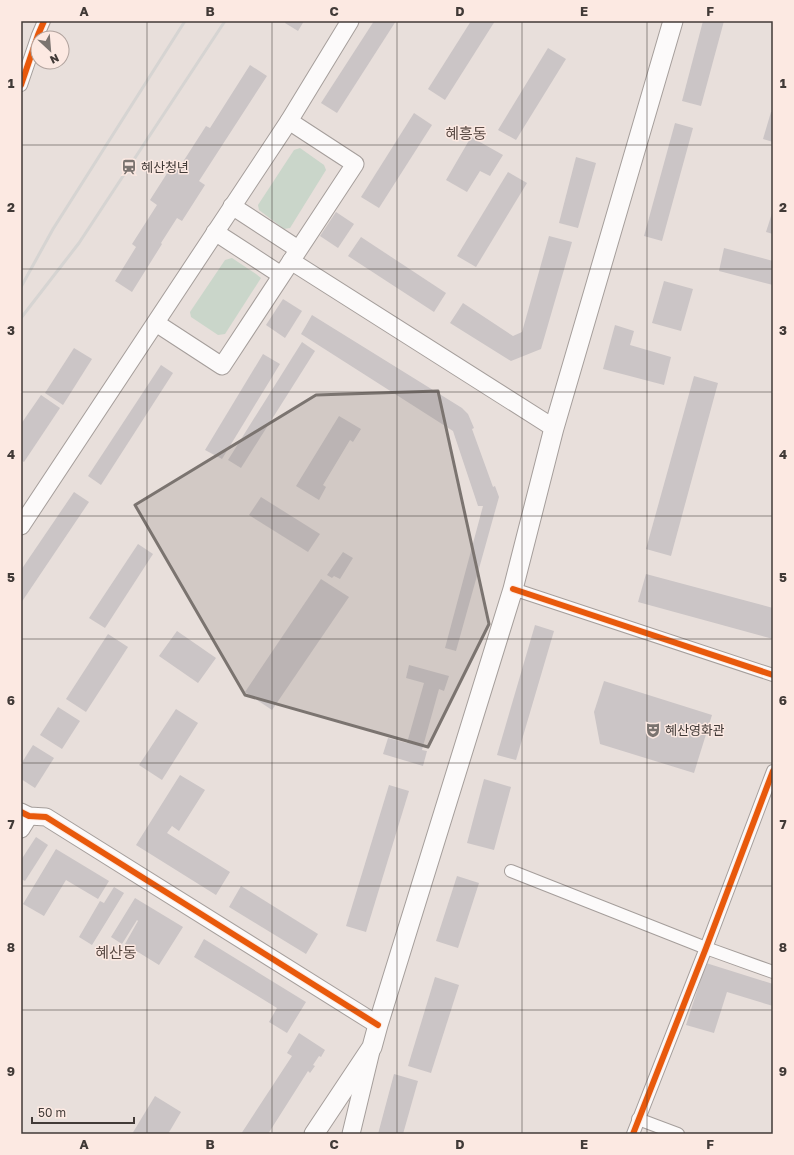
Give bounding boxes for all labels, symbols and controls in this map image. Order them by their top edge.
text: A [79,3,89,19]
text: B [205,3,215,19]
text: C [329,3,339,19]
text: D [455,3,465,19]
text: E [580,3,588,19]
text: F [706,3,714,19]
north arrow [30,30,70,70]
text: N [48,52,61,67]
text: 1 [8,75,15,91]
text: 1 [780,75,787,91]
district label: 혜흥동 [445,124,487,142]
station icon: 혜산청년 [120,158,138,176]
place label: 혜산청년 [141,159,189,175]
text: 2 [7,199,15,215]
text: 2 [779,199,787,215]
text: 3 [7,322,15,338]
text: 3 [779,322,787,338]
text: 4 [7,446,15,462]
text: 4 [779,446,787,462]
text: 5 [7,569,15,585]
text: 5 [779,569,787,585]
text: 6 [7,692,15,708]
text: 6 [779,692,787,708]
theatre icon: 혜산영화관 [644,721,662,739]
place label: 혜산영화관 [665,722,725,738]
text: 7 [7,816,15,832]
text: 7 [779,816,787,832]
text: 8 [7,939,15,955]
text: 8 [779,939,787,955]
district label: 혜산동 [95,943,137,961]
text: 9 [7,1063,15,1079]
text: 9 [779,1063,787,1079]
scale bar [32,1099,134,1125]
text: 50 m [38,1105,66,1120]
text: A [79,1136,89,1152]
text: B [205,1136,215,1152]
text: C [329,1136,339,1152]
text: D [455,1136,465,1152]
text: E [580,1136,588,1152]
text: F [706,1136,714,1152]

